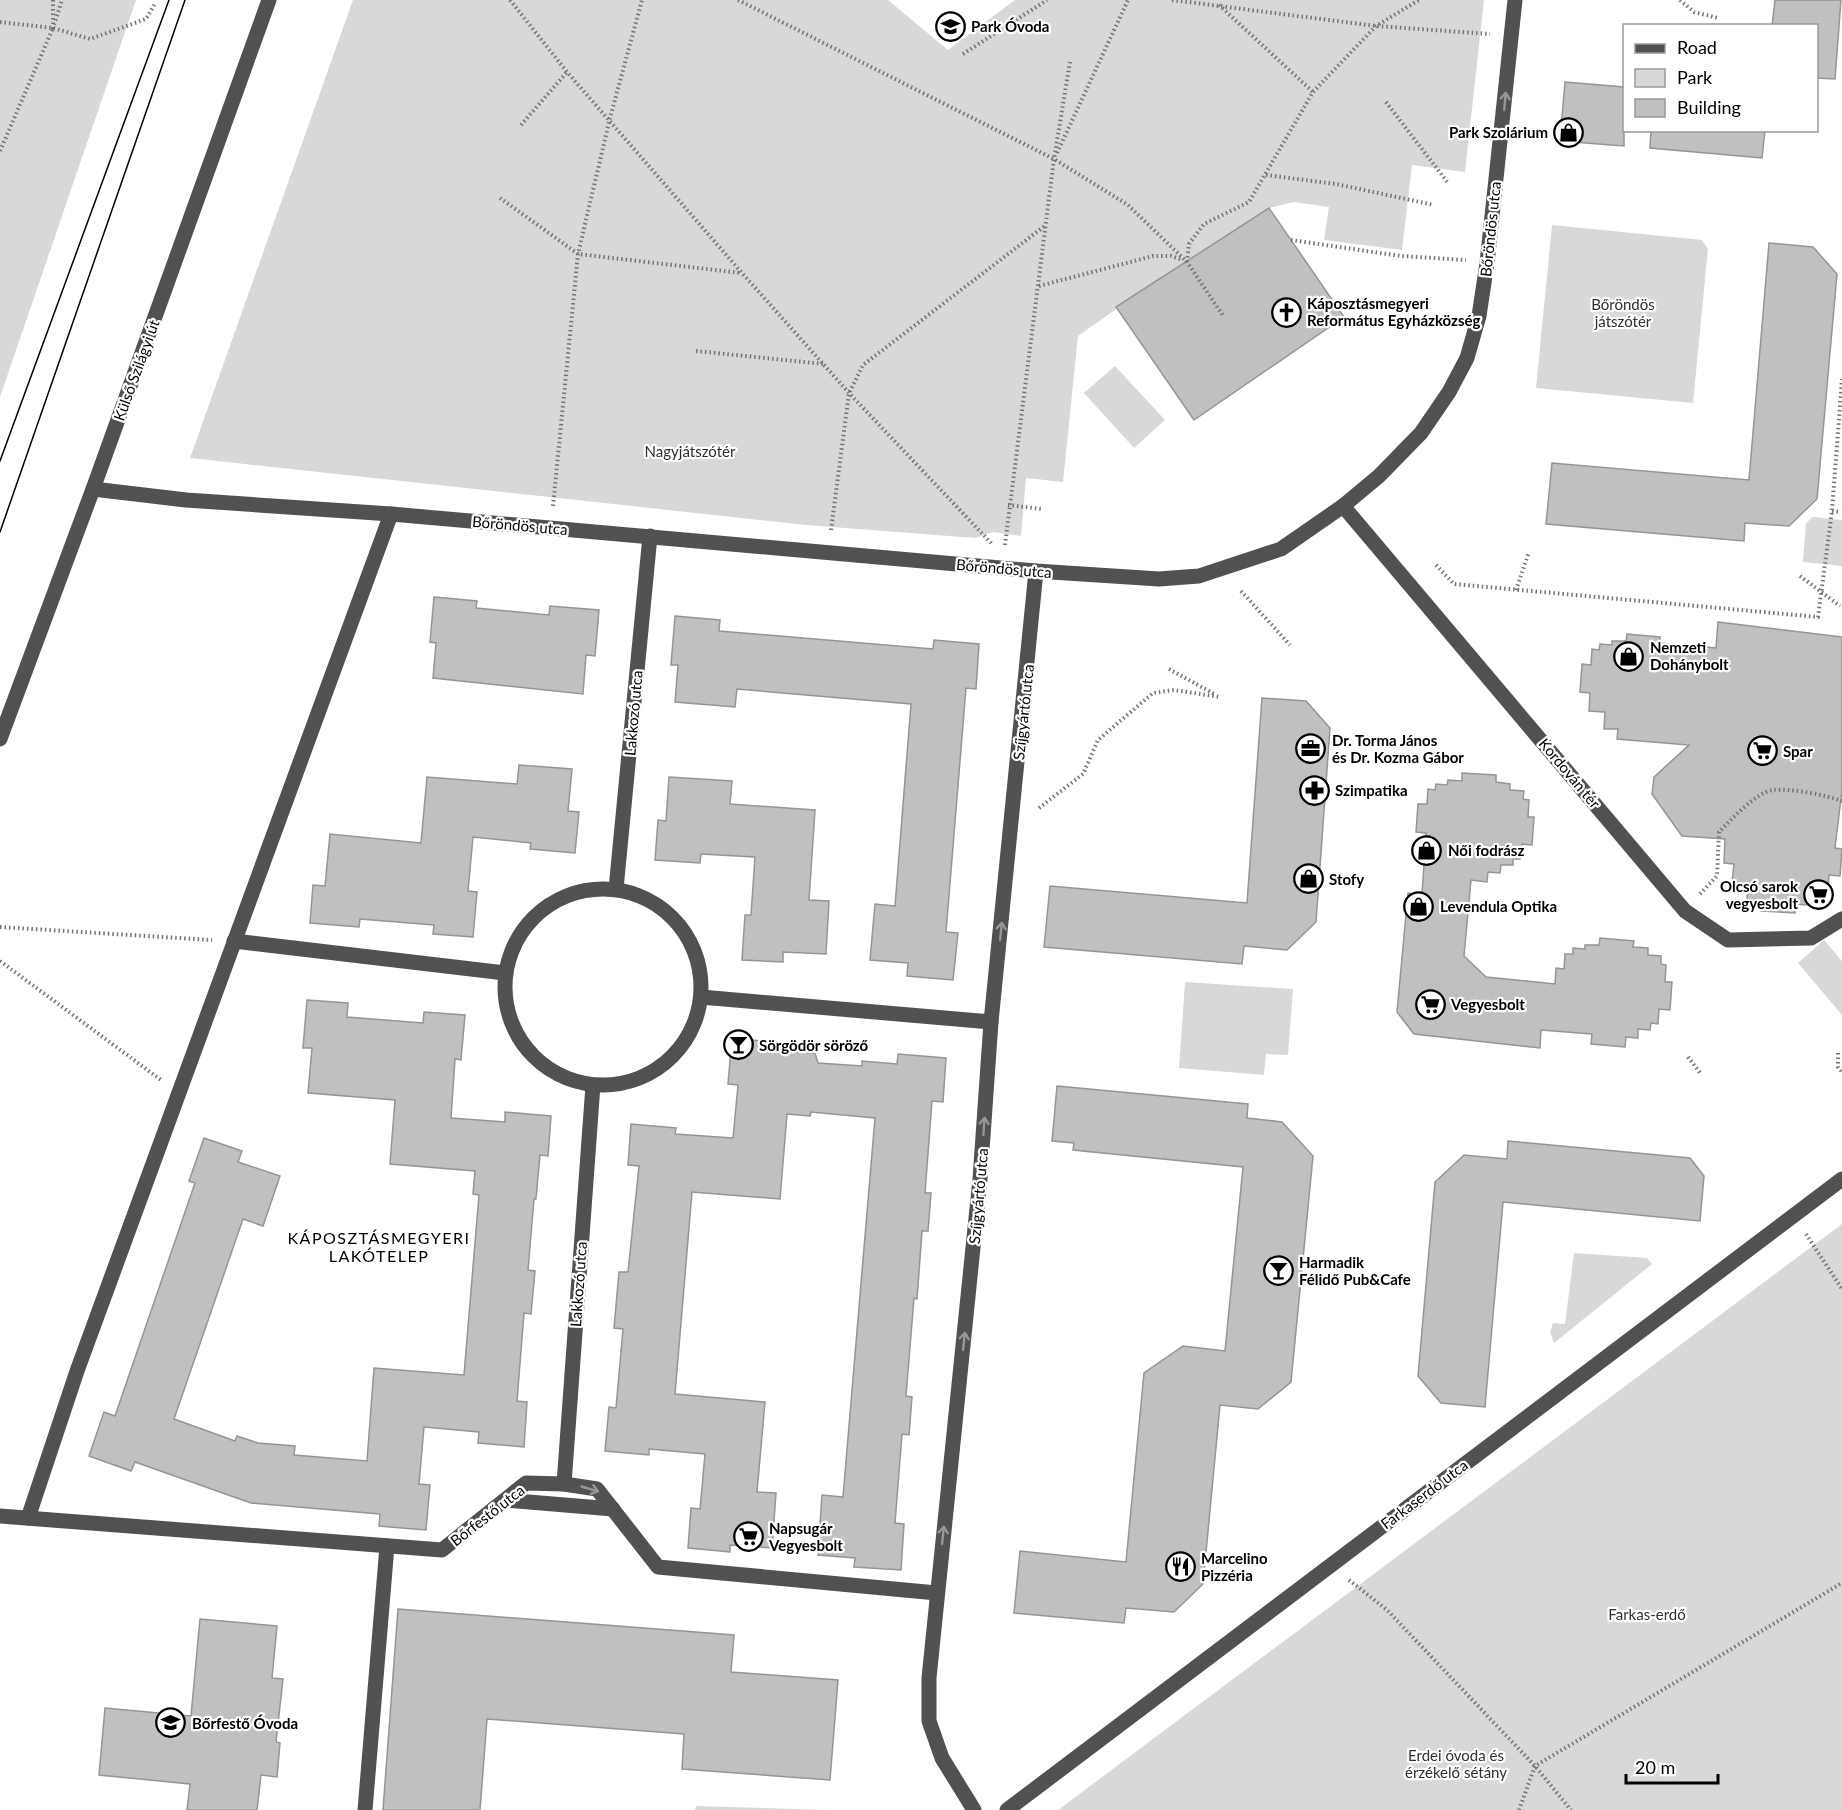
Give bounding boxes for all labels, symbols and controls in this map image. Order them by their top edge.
school or university icon: Park Óvoda [934,10,966,42]
place label: Park Óvoda [971,17,1049,35]
legend [1623,24,1818,132]
text: Road [1677,36,1717,58]
text: Park [1677,66,1713,88]
one-way arrow [1500,92,1511,112]
text: Building [1677,96,1741,118]
shop icon: Park Szolárium [1553,116,1585,148]
place label: Park Szolárium [1449,123,1548,141]
street label: Bőröndös utca [1476,180,1504,278]
place label: Káposztásmegyeri Református Egyházközség [1307,294,1481,329]
park label: Bőröndös játszótér [1591,295,1655,330]
church icon: Káposztásmegyeri Református Egyházközség [1270,296,1302,328]
street label: Külső Szilágyi út [109,316,163,423]
park label: Nagyjátszótér [645,442,736,460]
street label: Bőröndös utca [472,512,568,538]
street label: Bőröndös utca [956,555,1052,581]
place label: Nemzeti Dohánybolt [1650,638,1729,673]
shop icon: Nemzeti Dohánybolt [1613,640,1645,672]
street label: Szíjgyártó utca [1009,663,1037,761]
street label: Lakkozó utca [620,670,646,756]
place label: Dr. Torma János és Dr. Kozma Gábor [1332,731,1464,766]
office icon: Dr. Torma János és Dr. Kozma Gábor [1295,733,1327,765]
street label: Kordován tér [1536,734,1605,812]
supermarket icon: Spar [1746,735,1778,767]
place label: Spar [1783,742,1813,760]
pharmacy icon: Szimpatika [1298,774,1330,806]
place label: Szimpatika [1335,781,1408,799]
shop icon: Női fodrász [1411,834,1443,866]
place label: Női fodrász [1448,841,1524,859]
shop icon: Stofy [1292,863,1324,895]
place label: Stofy [1329,870,1364,888]
place label: Olcsó sarok vegyesbolt [1720,877,1799,912]
supermarket icon: Olcsó sarok vegyesbolt [1803,879,1835,911]
shop icon: Levendula Optika [1403,890,1435,922]
place label: Levendula Optika [1440,897,1557,915]
one-way arrow [996,922,1007,942]
supermarket icon: Vegyesbolt [1414,988,1446,1020]
place label: Vegyesbolt [1450,995,1525,1013]
bar icon: Sörgödör söröző [722,1029,754,1061]
place label: Sörgödör söröző [759,1036,869,1054]
one-way arrow [979,1116,990,1136]
street label: Szíjgyártó utca [965,1147,991,1245]
district label: KÁPOSZTÁSMEGYERI LAKÓTELEP [288,1228,471,1265]
street label: Lakkozó utca [566,1241,590,1327]
place label: Harmadik Félidő Pub&Cafe [1299,1253,1411,1288]
bar icon: Harmadik Félidő Pub&Cafe [1262,1255,1294,1287]
one-way arrow [959,1331,970,1351]
street label: Farkaserdő utca [1377,1455,1471,1533]
street label: Bőrfestő utca [446,1481,528,1549]
one-way arrow [580,1484,599,1495]
place label: Napsugár Vegyesbolt [768,1519,843,1554]
supermarket icon: Napsugár Vegyesbolt [732,1521,764,1553]
one-way arrow [938,1525,949,1545]
place label: Marcelino Pizzéria [1201,1549,1268,1584]
restaurant icon: Marcelino Pizzéria [1164,1551,1196,1583]
park label: Farkas-erdő [1608,1605,1686,1623]
school or university icon: Bőrfestő Óvoda [155,1707,187,1739]
place label: Bőrfestő Óvoda [192,1714,298,1732]
park label: Erdei óvoda és érzékelő sétány [1405,1746,1507,1781]
scale bar [1626,1747,1718,1785]
text: 20 m [1635,1756,1675,1778]

